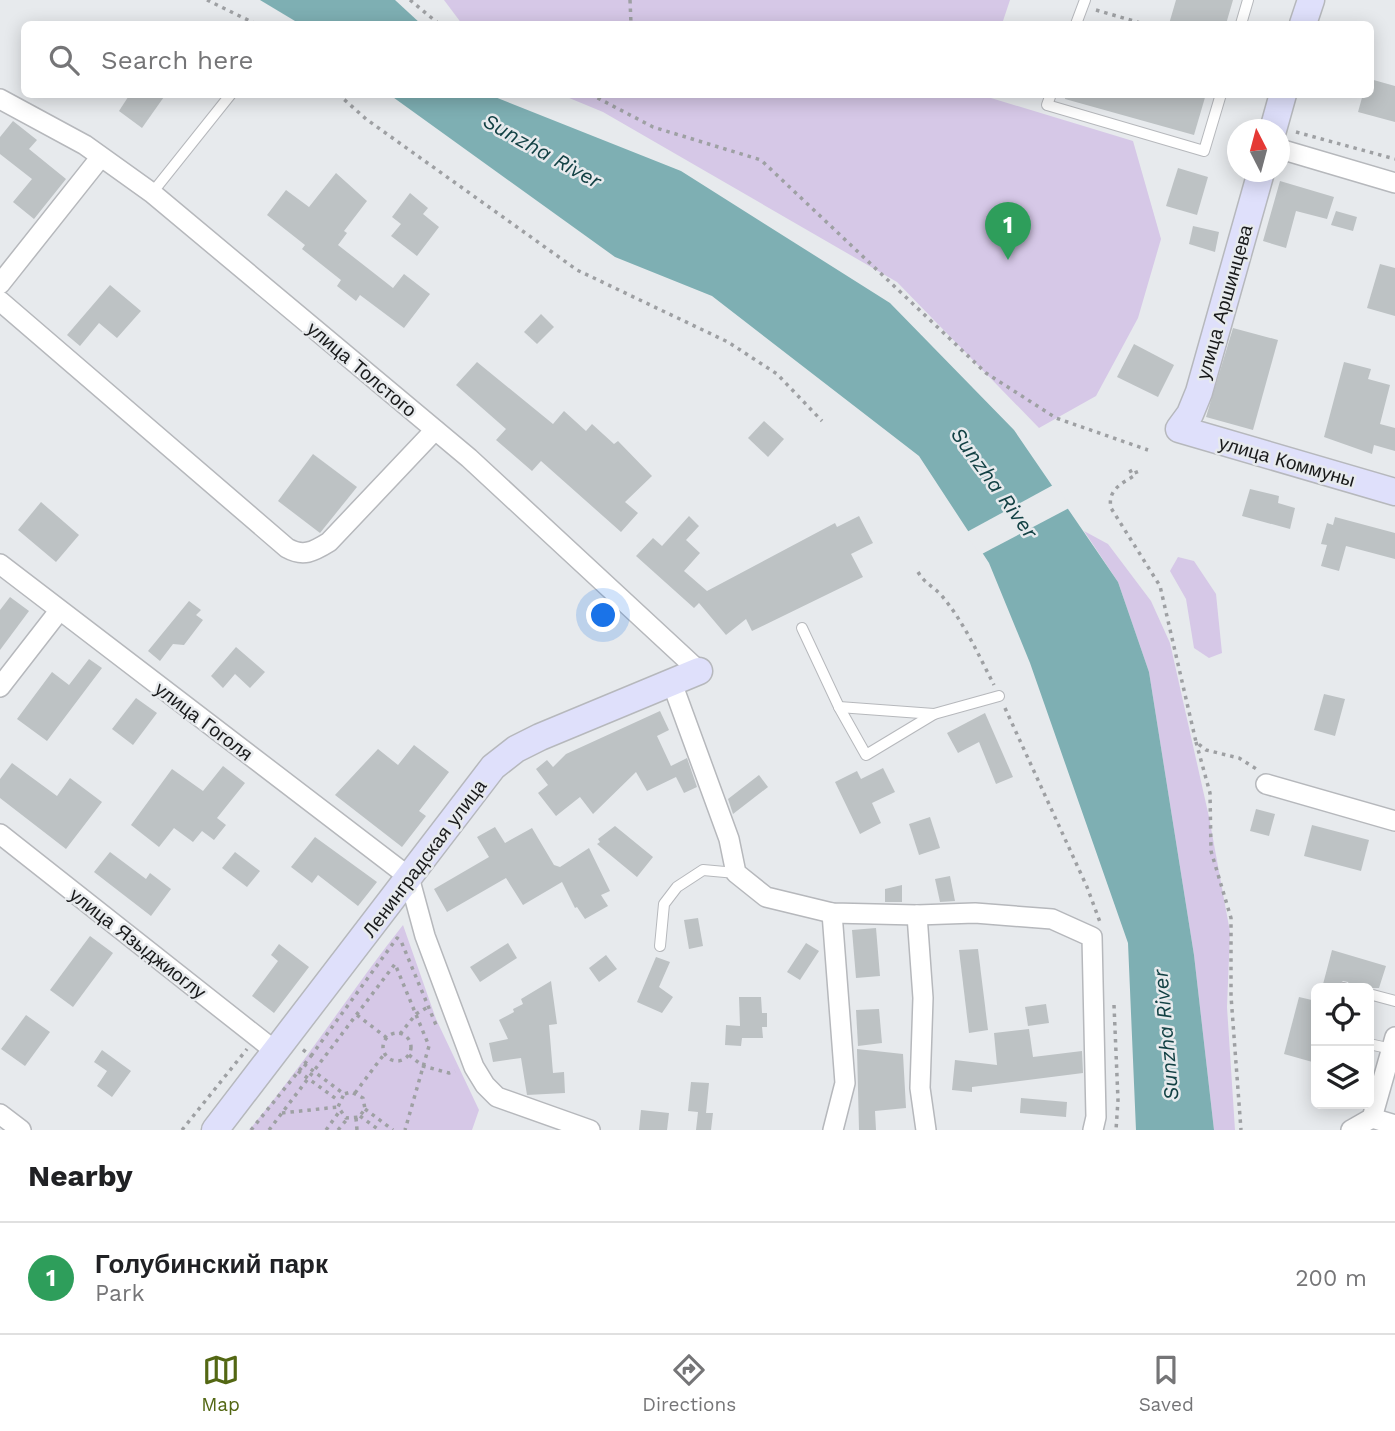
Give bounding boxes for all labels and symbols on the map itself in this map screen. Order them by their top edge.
water label: Sunzha River [479,108,606,194]
north arrow [1227,119,1290,182]
pin: 1 [985,202,1031,260]
street label: улица Аршинцева [1191,222,1258,382]
street label: улица Толстого [302,317,421,422]
water label: Sunzha River [946,422,1044,544]
street label: улица Коммуны [1216,431,1357,492]
your location [586,598,620,632]
street label: улица Гоголя [150,677,257,766]
street label: Ленинградская улица [358,775,491,942]
street label: улица Языджиоглу [65,883,211,1004]
water label: Sunzha River [1147,968,1184,1102]

